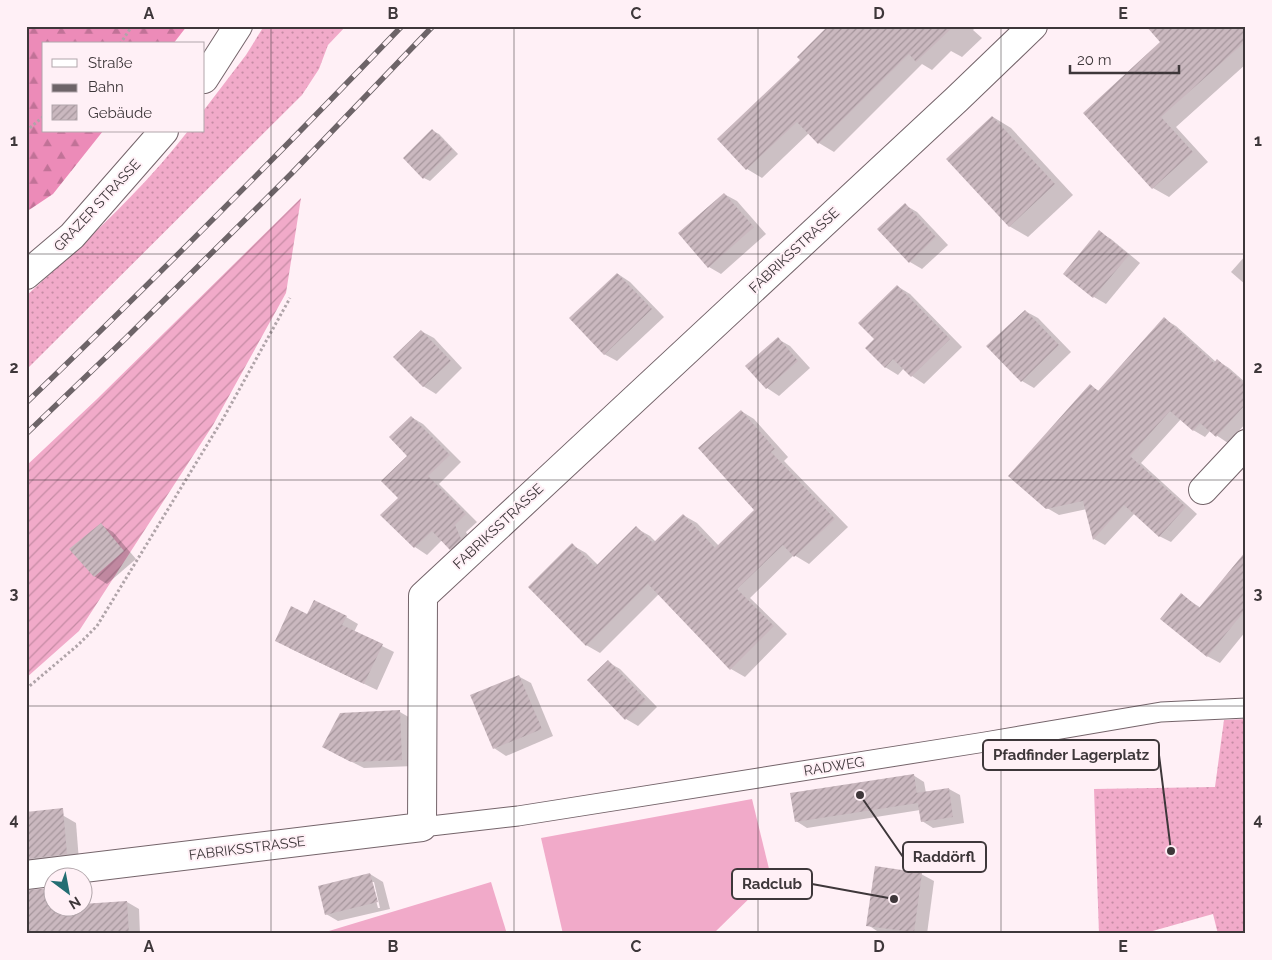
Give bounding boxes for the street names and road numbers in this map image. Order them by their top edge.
street label: GRAZER STRASSE [50,156,144,254]
street label: FABRIKSSTRASSE [746,204,842,296]
street label: FABRIKSSTRASSE [450,480,546,572]
street label: RADWEG [803,753,865,779]
street label: FABRIKSSTRASSE [188,833,306,863]

